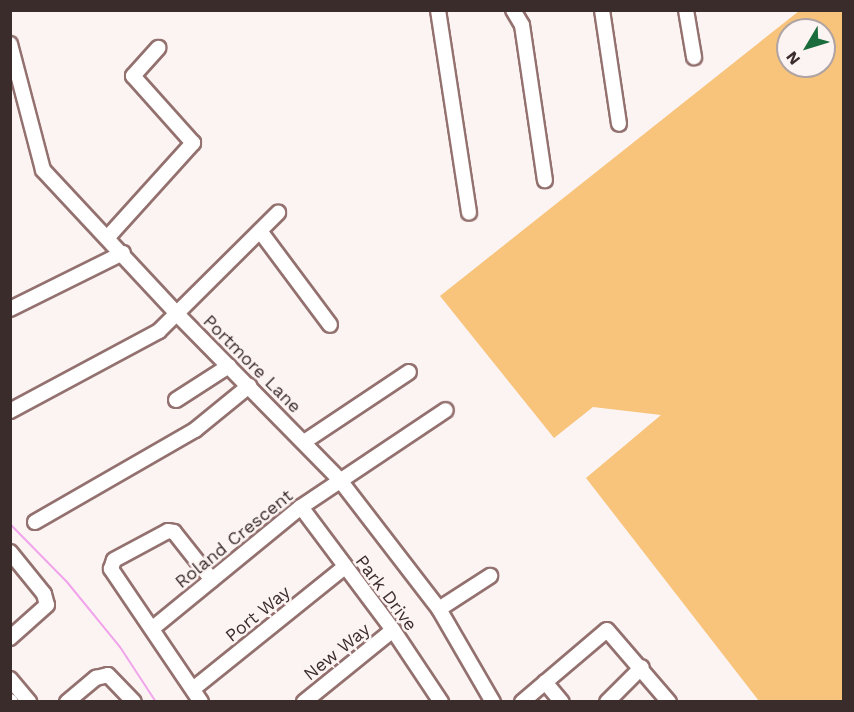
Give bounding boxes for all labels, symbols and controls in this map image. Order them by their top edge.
north arrow [776,18,836,78]
text: N [782,48,804,69]
street label: Portmore Lane [198,310,306,418]
street label: Roland Crescent [171,485,297,593]
street label: Park Drive [350,551,422,635]
street label: Port Way [221,581,295,647]
street label: New Way [299,618,375,686]

